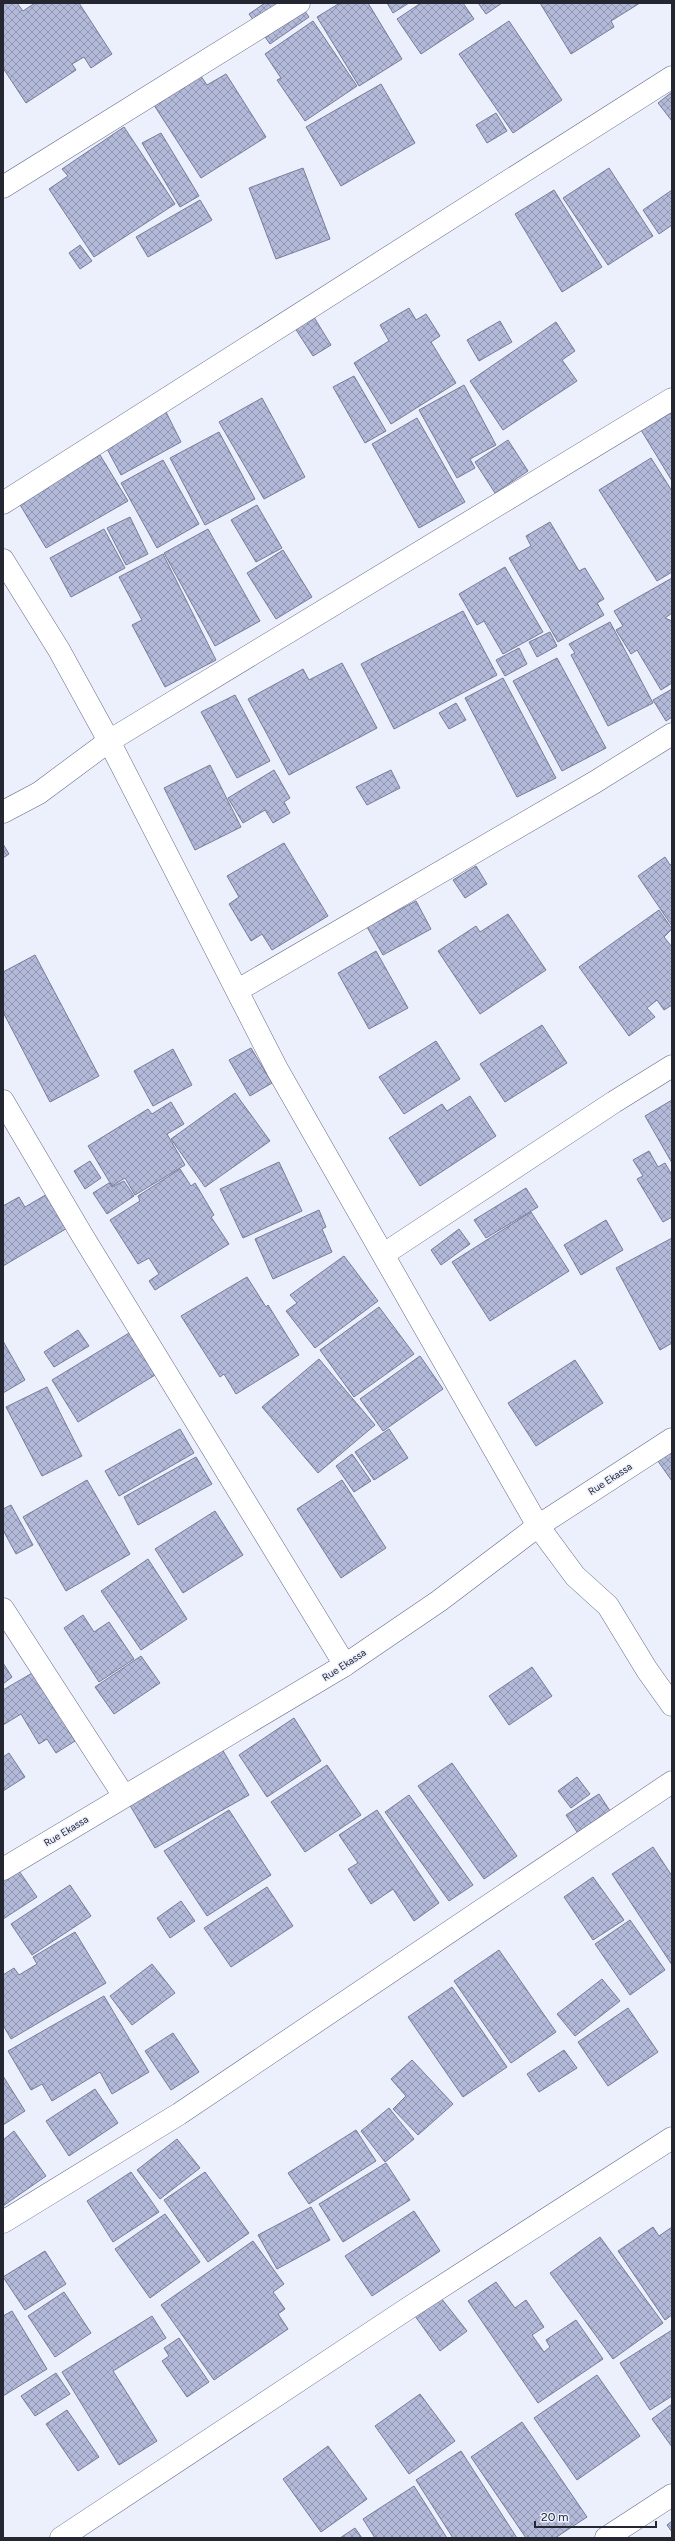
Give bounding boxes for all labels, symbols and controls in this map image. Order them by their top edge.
street label: Rue Ekassa [586,1460,634,1498]
street label: Rue Ekassa [320,1646,368,1684]
street label: Rue Ekassa [41,1813,91,1849]
scale bar [535,2503,656,2529]
text: 20 m [541,2510,569,2524]

